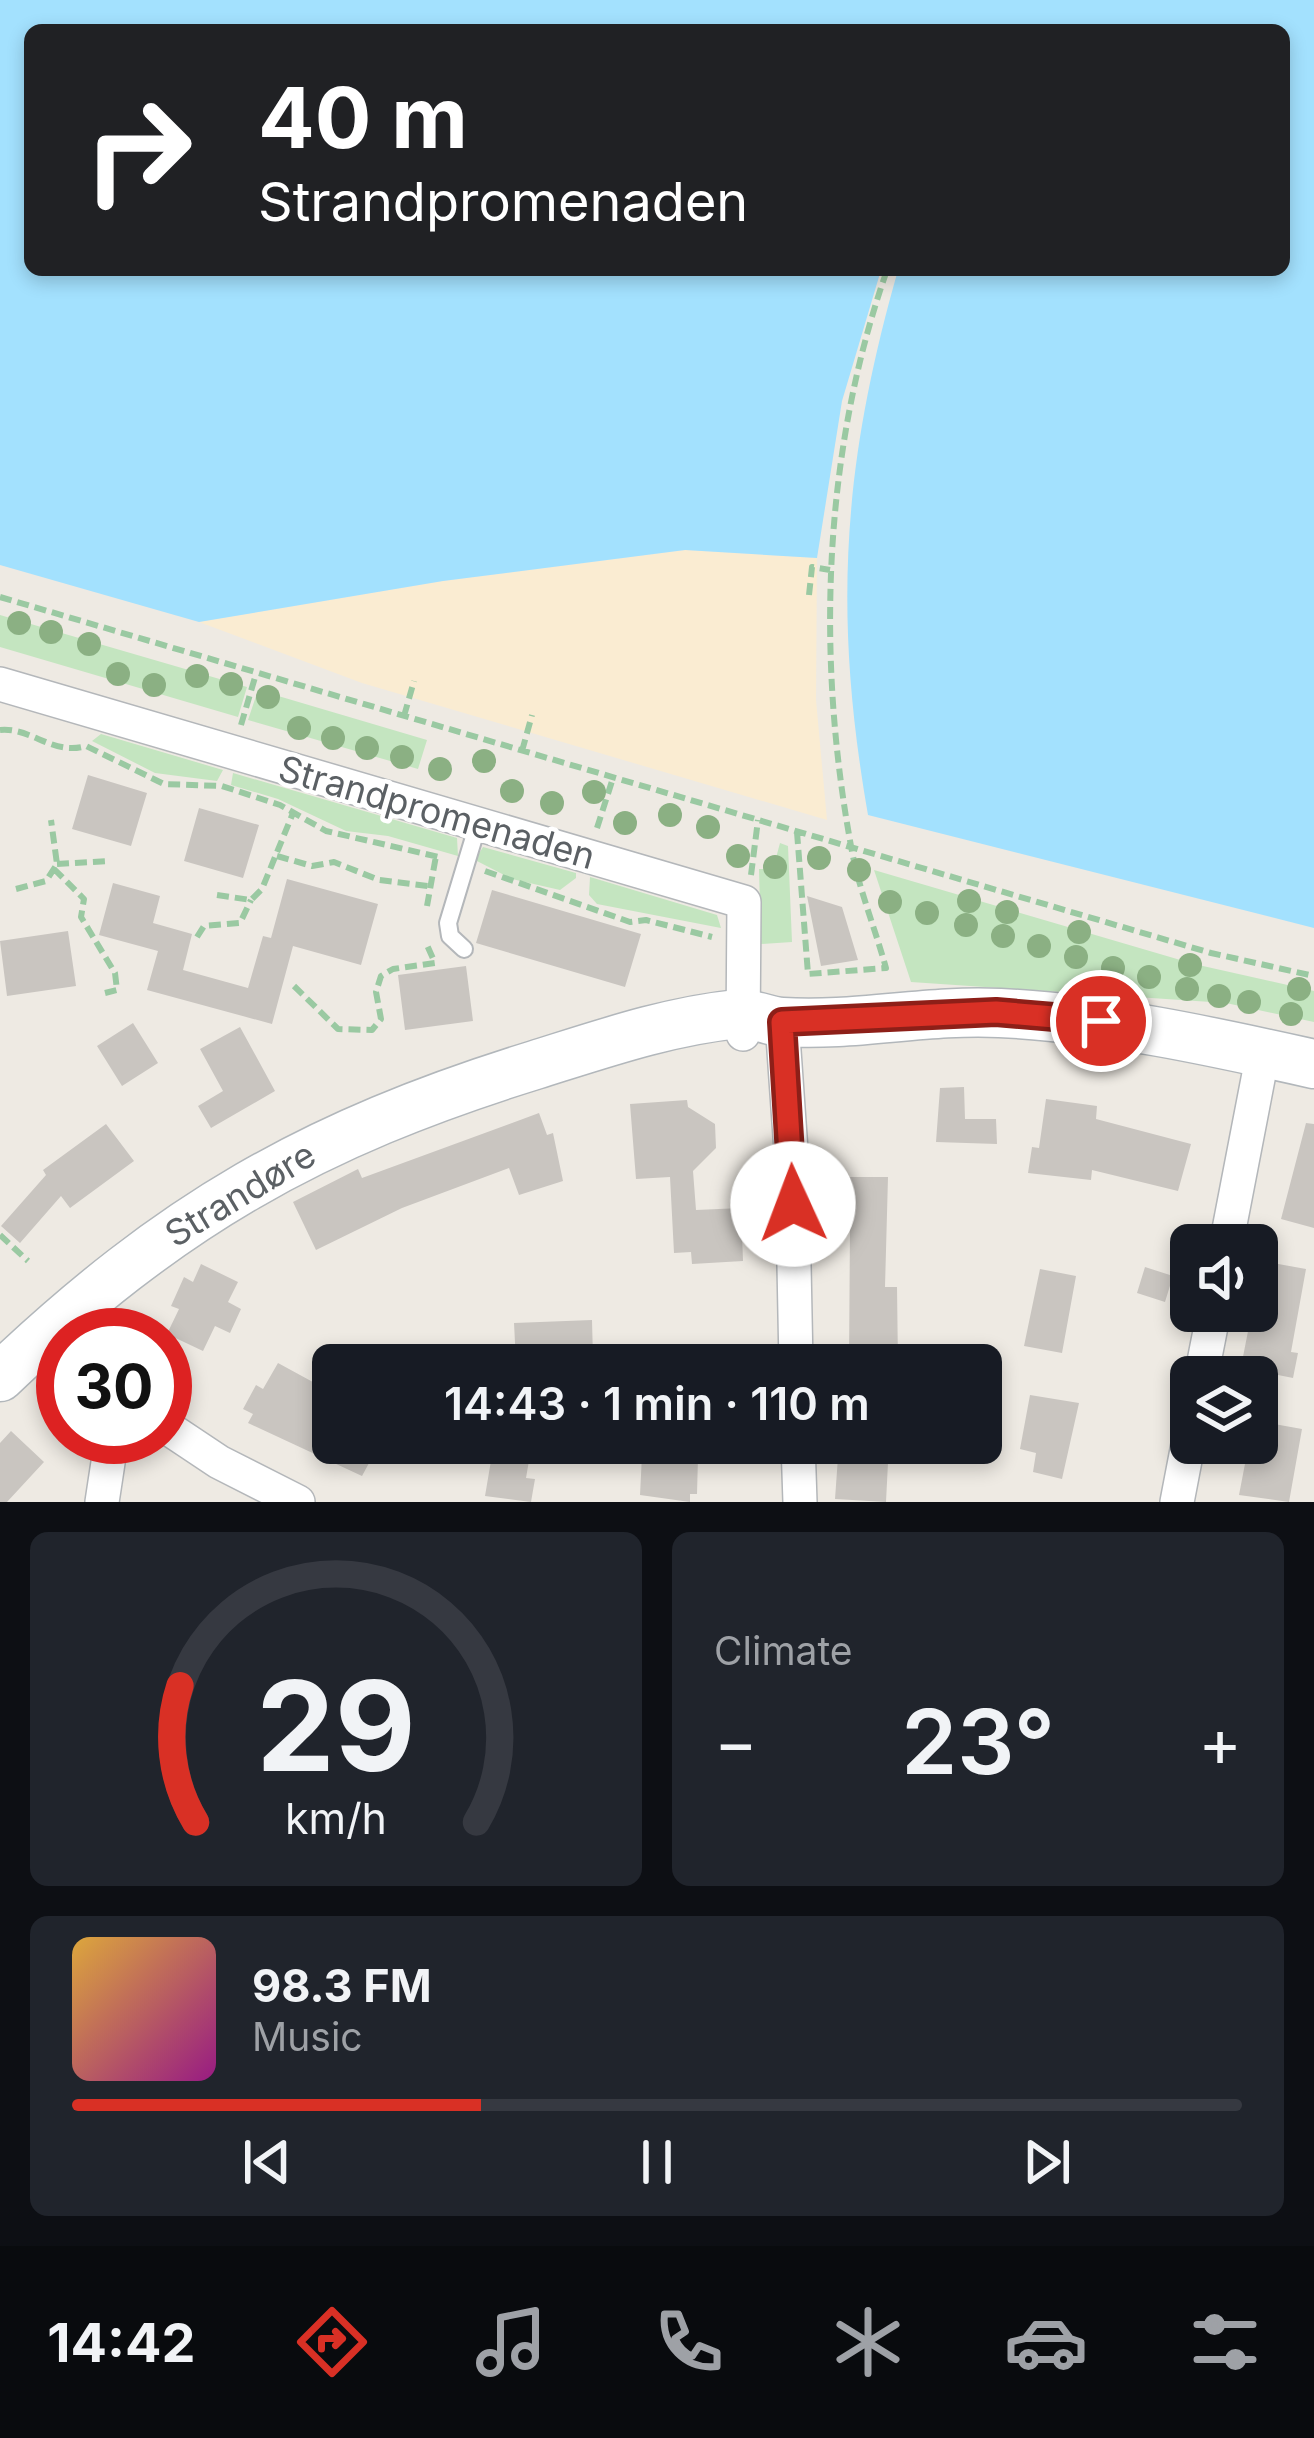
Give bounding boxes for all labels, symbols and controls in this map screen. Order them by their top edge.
text: 40 m [258,67,468,168]
icon: right [60,72,216,228]
text: Strandpromenaden [258,169,748,234]
street label: Strandpromenaden [274,746,600,878]
pin [1050,970,1152,1072]
icon: arrive [1068,988,1134,1054]
street label: Strandøre [157,1132,323,1256]
position arrow [730,1141,856,1267]
map controls [1170,1224,1278,1464]
button: sound [1170,1224,1278,1332]
speed limit sign: 30 [36,1308,192,1464]
button: layers [1170,1356,1278,1464]
text: 14:43 · 1 min · 110 m [444,1376,870,1431]
text: Climate [714,1627,853,1674]
text: 29 [256,1650,416,1801]
text: 23° [901,1687,1055,1796]
text: − [714,1702,758,1782]
text: + [1198,1702,1242,1782]
text: km/h [285,1792,387,1844]
text: 98.3 FM [252,1958,432,2013]
text: Music [252,2013,363,2060]
icon: previous [234,2129,300,2195]
icon: pause [624,2129,690,2195]
icon: next [1014,2129,1080,2195]
icon: directions [290,2300,374,2384]
icon: music [469,2300,553,2384]
icon: phone [647,2300,731,2384]
icon: climate [826,2300,910,2384]
icon: car [1004,2300,1088,2384]
icon: filters [1183,2300,1267,2384]
text: 14:42 [47,2310,196,2375]

